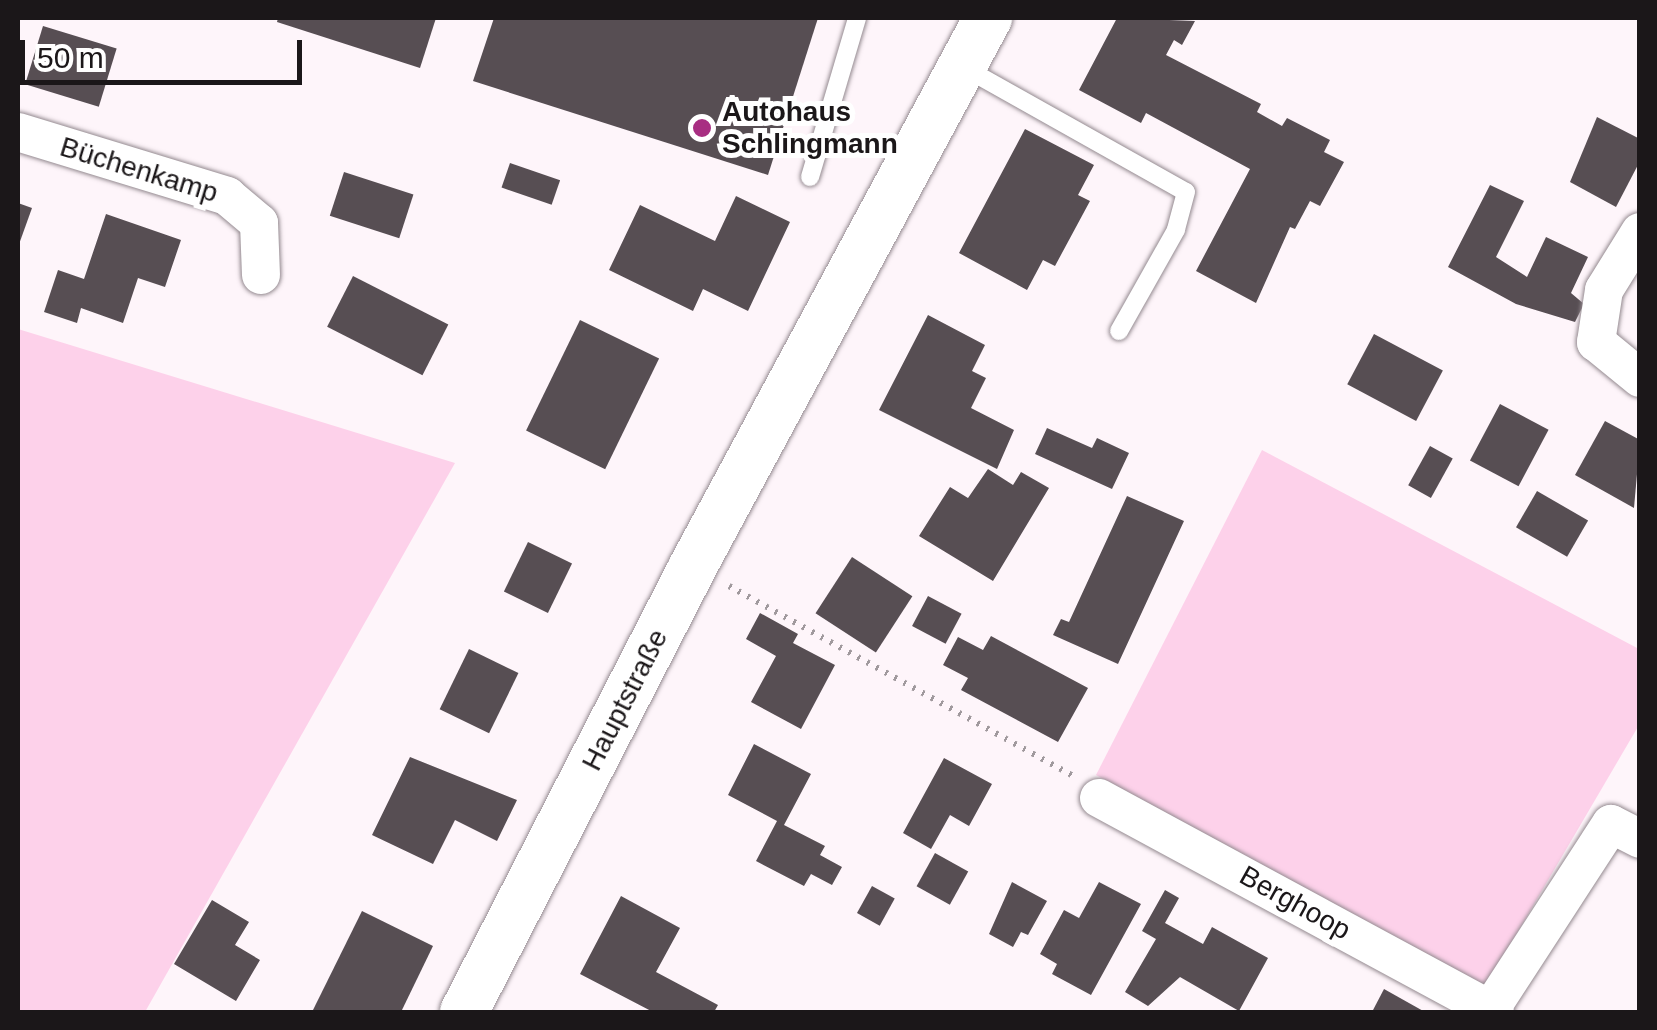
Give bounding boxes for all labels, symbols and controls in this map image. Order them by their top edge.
scale bar [25,20,308,82]
text: 50 m [37,41,104,74]
place label: Autohaus Schlingmann [722,95,898,161]
marker: Autohaus Schlingmann [691,117,713,139]
street label: Büchenkamp [56,130,222,210]
street label: Hauptstraße [575,624,675,776]
street label: Berghoop [1234,859,1356,947]

